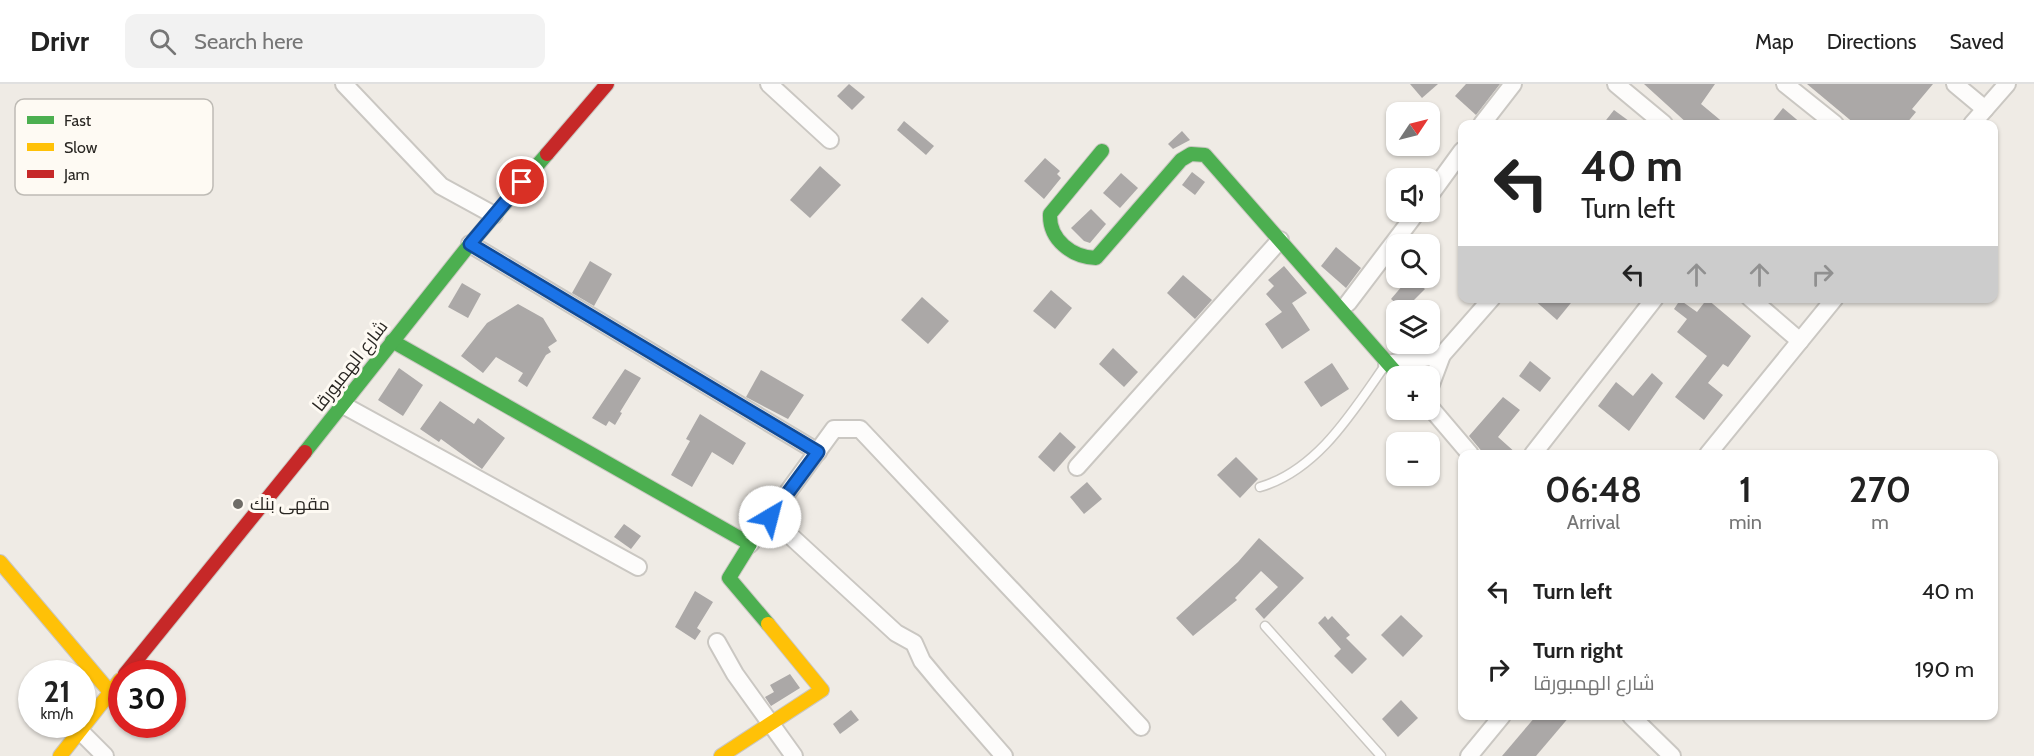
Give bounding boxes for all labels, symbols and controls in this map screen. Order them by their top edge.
search box [125,14,545,68]
text: Drivr [30,24,89,58]
icon: search [146,25,179,58]
text: Search here [194,28,303,55]
text: Map [1755,29,1794,54]
text: Directions [1827,29,1916,54]
text: Saved [1949,29,2004,54]
legend [15,99,213,195]
north arrow [1386,102,1440,156]
map controls [1386,102,1440,486]
text: Fast [64,111,92,130]
text: Slow [64,138,98,157]
text: 40 m [1581,140,1683,192]
icon: left [1482,144,1560,222]
pin [496,156,547,207]
text: Jam [63,165,90,184]
icon: arrive [505,165,538,198]
button: sound [1386,168,1440,222]
text: Turn left [1581,192,1675,225]
button: search [1386,234,1440,288]
icon: left [1617,258,1650,291]
icon: ahead [1680,258,1713,291]
icon: ahead [1743,258,1776,291]
icon: right [1806,258,1839,291]
button: layers [1386,300,1440,354]
street label: شارع الهمبورقا [308,316,393,416]
button: + [1386,366,1440,420]
button: − [1386,432,1440,486]
text: 06:48 [1545,467,1642,511]
text: 1 [1739,467,1752,511]
text: 270 [1849,467,1911,511]
position arrow [738,485,802,549]
place label: مقهى بنك [250,493,330,515]
marker: مقهى بنك [231,497,245,511]
text: Arrival [1567,510,1620,534]
text: min [1729,510,1762,534]
text: m [1871,510,1889,534]
icon: left [1482,575,1515,608]
text: Turn left [1533,578,1612,605]
text: 40 m [1922,578,1974,605]
text: Turn right [1533,637,1623,664]
icon: right [1482,653,1515,686]
text: 190 m [1915,656,1974,683]
speed limit sign: 30 [108,660,186,738]
text: شارع الهمبورقا [1533,671,1655,695]
text: 21 [44,673,70,710]
text: km/h [41,705,73,723]

